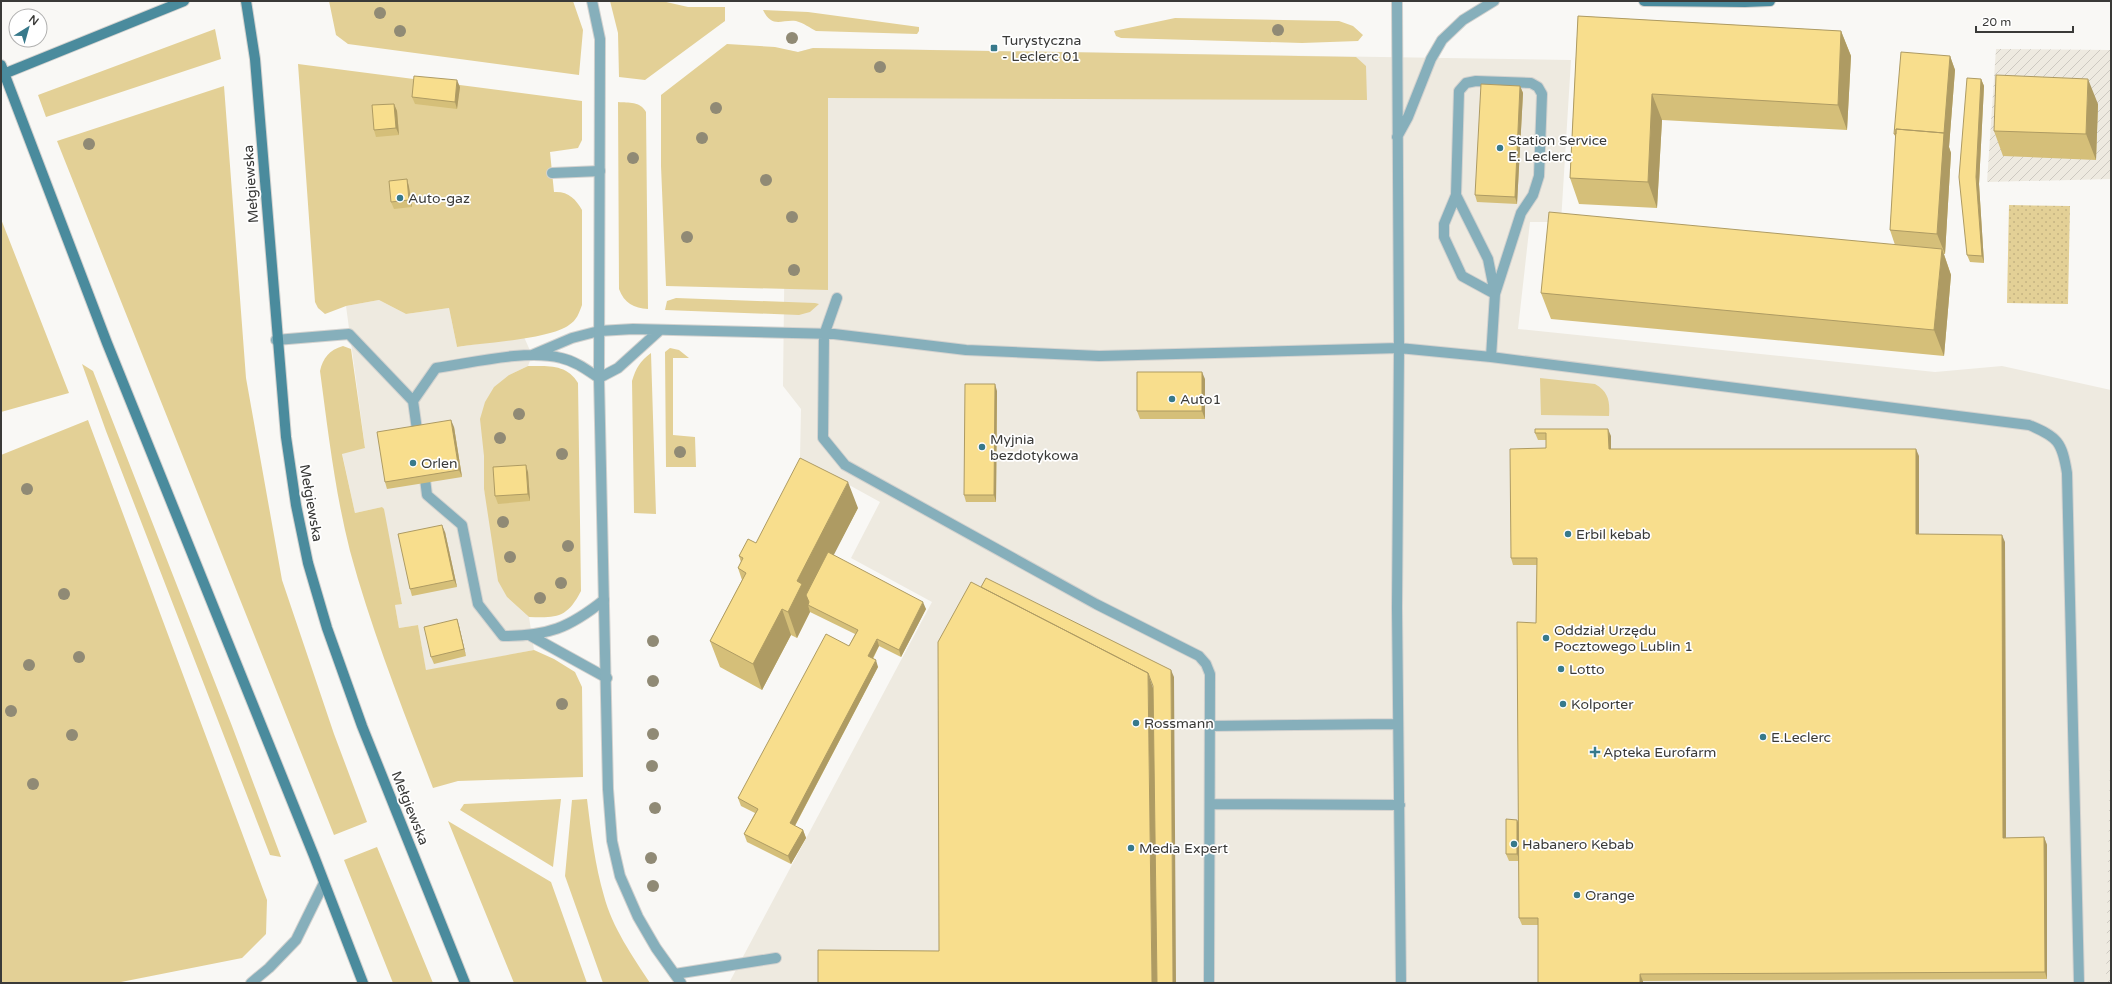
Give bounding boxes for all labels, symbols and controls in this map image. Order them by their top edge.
north arrow [8,8,48,48]
scale bar [1976,8,2073,34]
text: N [26,13,41,28]
text: 20 m [1982,15,2011,29]
place label: Turystyczna - Leclerc 01 [1002,32,1081,65]
marker: Turystyczna - Leclerc 01 [989,43,999,53]
place label: Station Service E. Leclerc [1508,132,1607,165]
marker: Station Service E. Leclerc [1495,143,1505,153]
street label: Mełgiewska [240,144,262,224]
place label: Auto-gaz [408,190,470,207]
marker: Auto-gaz [395,193,405,203]
place label: Auto1 [1180,391,1221,408]
marker: Auto1 [1167,394,1177,404]
place label: Myjnia bezdotykowa [990,431,1079,464]
marker: Myjnia bezdotykowa [977,442,987,452]
place label: Orlen [421,455,458,472]
marker: Orlen [408,458,418,468]
street label: Mełgiewska [296,463,326,543]
place label: Erbil kebab [1576,526,1651,543]
marker: Erbil kebab [1563,529,1573,539]
place label: Oddział Urzędu Pocztowego Lublin 1 [1554,622,1693,655]
marker: Oddział Urzędu Pocztowego Lublin 1 [1541,633,1551,643]
place label: Lotto [1569,661,1605,678]
marker: Lotto [1556,664,1566,674]
place label: Kolporter [1571,696,1634,713]
marker: Kolporter [1558,699,1568,709]
place label: Rossmann [1144,715,1214,732]
marker: Rossmann [1131,718,1141,728]
place label: E.Leclerc [1771,729,1831,746]
marker: E.Leclerc [1758,732,1768,742]
place label: Apteka Eurofarm [1603,744,1716,761]
marker: Apteka Eurofarm [1590,747,1600,757]
street label: Mełgiewska [387,769,433,847]
place label: Habanero Kebab [1522,836,1634,853]
marker: Habanero Kebab [1509,839,1519,849]
place label: Media Expert [1139,840,1229,857]
marker: Media Expert [1126,843,1136,853]
place label: Orange [1585,887,1635,904]
marker: Orange [1572,890,1582,900]

